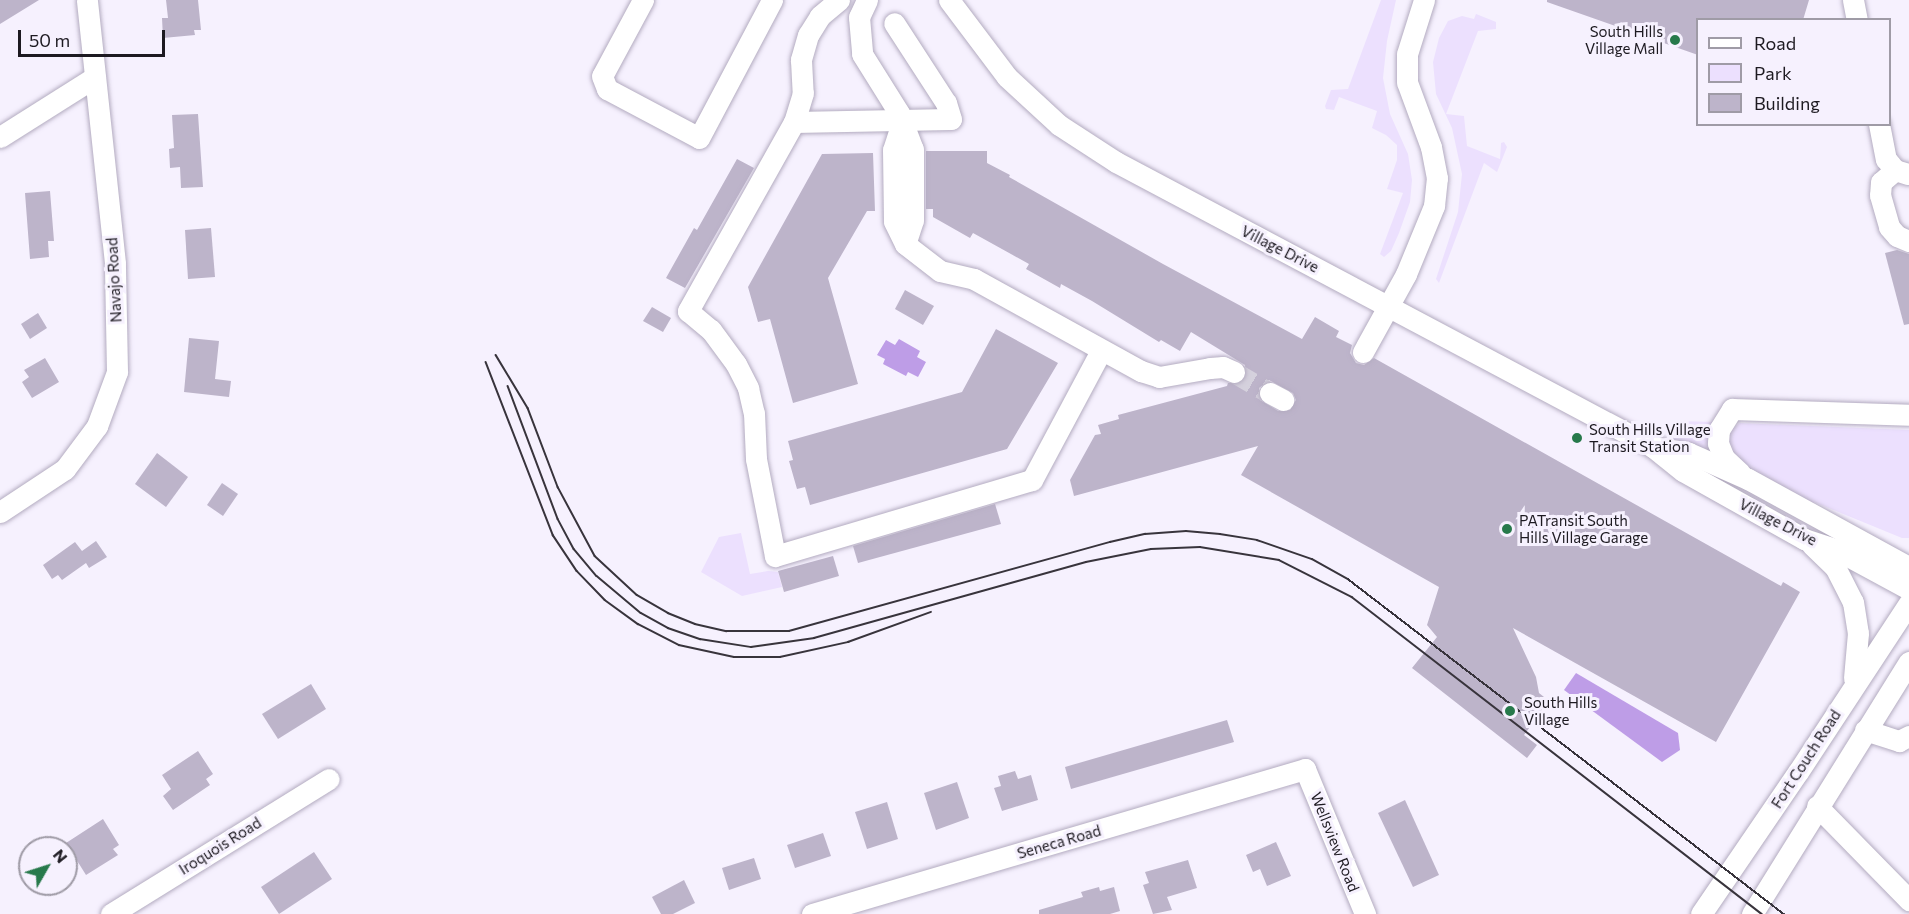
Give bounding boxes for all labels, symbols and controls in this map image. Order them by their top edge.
scale bar [21,18,168,56]
legend [1696,18,1891,126]
place label: South Hills Village Mall [1585,22,1663,57]
text: 50 m [29,29,70,51]
text: Road [1754,32,1796,54]
marker: South Hills Village Mall [1668,33,1682,47]
text: Park [1754,62,1792,84]
text: Building [1754,92,1820,114]
street label: Village Drive [1238,222,1322,276]
street label: Navajo Road [103,237,125,323]
place label: South Hills Village Transit Station [1589,420,1711,455]
marker: South Hills Village Transit Station [1570,431,1584,445]
street label: Village Drive [1736,495,1820,549]
place label: PATransit South Hills Village Garage [1519,511,1648,546]
marker: PATransit South Hills Village Garage [1500,522,1514,536]
place label: South Hills Village [1524,693,1597,728]
marker: South Hills Village [1501,702,1519,720]
street label: Fort Couch Road [1767,706,1845,812]
street label: Wellsview Road [1307,790,1363,894]
street label: Iroquois Road [176,814,264,878]
street label: Seneca Road [1015,821,1103,863]
north arrow [18,836,78,896]
text: N [50,845,72,866]

